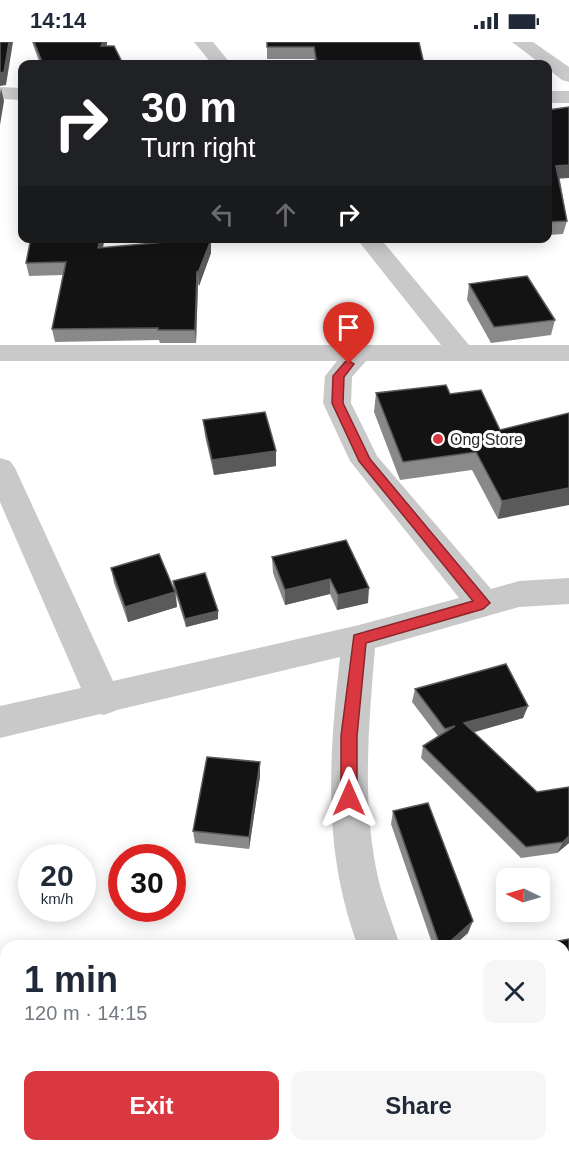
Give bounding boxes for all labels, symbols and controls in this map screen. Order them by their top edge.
text: 14:14 [30,8,86,33]
icon: right [42,84,120,162]
text: 30 m [141,84,237,131]
text: Turn right [141,133,256,163]
icon: left [206,198,239,231]
icon: ahead [269,198,302,231]
icon: right [332,198,365,231]
pin [323,302,374,364]
icon: arrive [332,311,365,344]
place label: Ong Store [450,431,523,448]
marker: Ong Store [431,432,445,446]
position arrow [317,766,381,830]
speed limit sign: 30 [108,844,186,922]
text: 20 [40,859,74,892]
north arrow [496,868,550,922]
map controls [496,868,550,922]
text: km/h [41,890,73,907]
text: 1 min [24,959,118,1000]
button: close [483,960,546,1023]
text: 120 m · 14:15 [24,1002,147,1024]
button: Exit [24,1071,279,1140]
button: Share [291,1071,546,1140]

